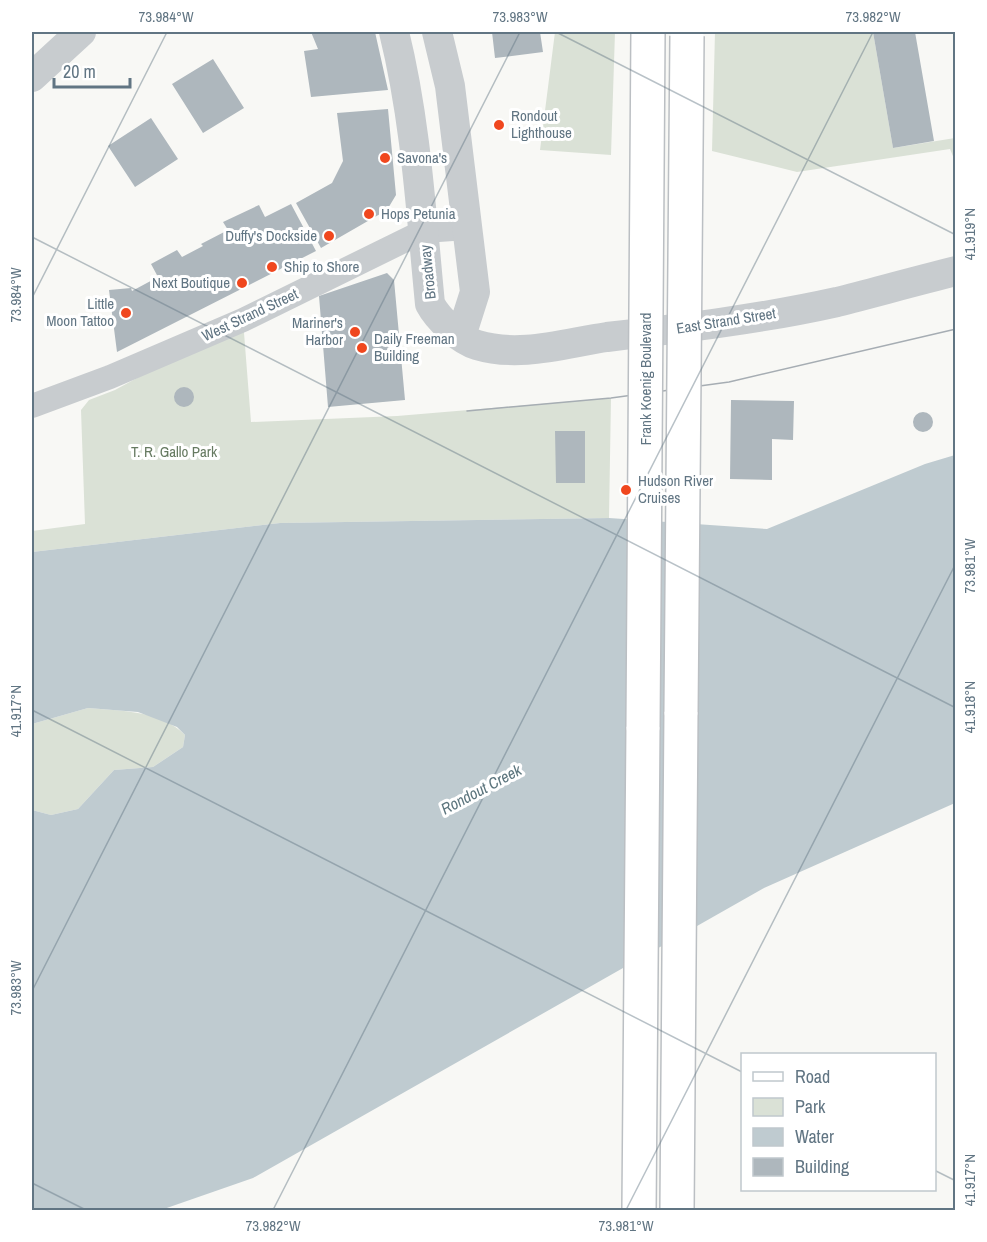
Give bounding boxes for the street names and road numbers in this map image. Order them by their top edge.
street label: Broadway [414,243,441,300]
street label: West Strand Street [198,283,302,346]
street label: East Strand Street [675,302,778,339]
street label: Frank Koenig Boulevard [635,313,656,445]

